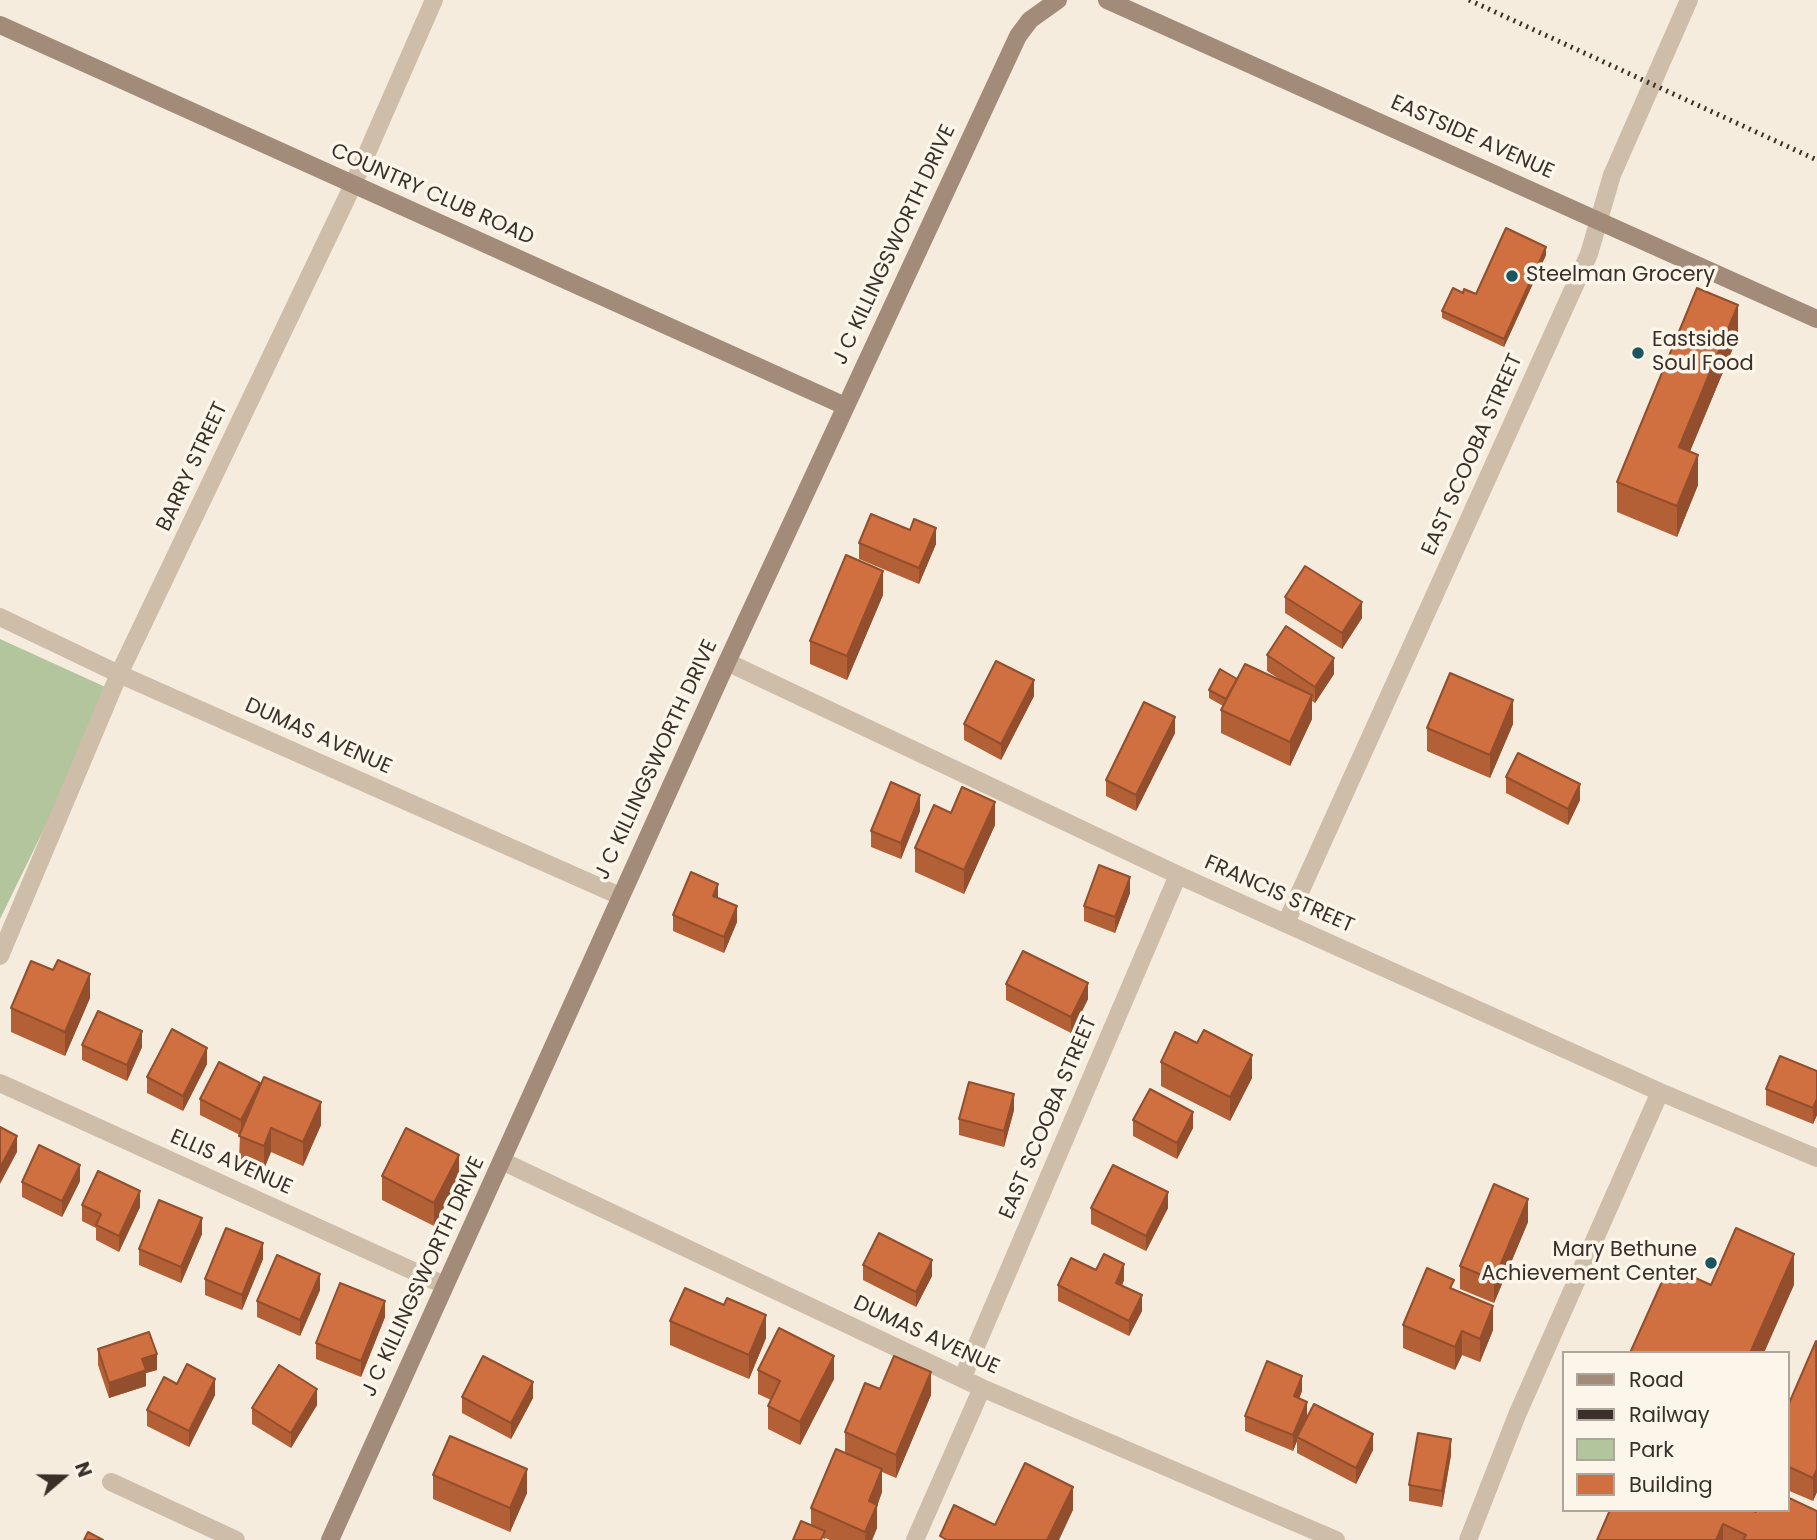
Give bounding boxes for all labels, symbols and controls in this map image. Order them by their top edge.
street label: EASTSIDE AVENUE [1386,91,1558,185]
street label: J C KILLINGSWORTH DRIVE [828,121,962,369]
street label: COUNTRY CLUB ROAD [326,139,538,251]
place label: Steelman Grocery [1526,263,1715,289]
marker: Steelman Grocery [1504,268,1520,284]
place label: Eastside Soul Food [1652,328,1754,378]
marker: Eastside Soul Food [1630,345,1646,361]
street label: EAST SCOOBA STREET [1417,350,1529,560]
street label: BARRY STREET [152,398,234,536]
street label: J C KILLINGSWORTH DRIVE [590,636,724,884]
street label: DUMAS AVENUE [241,693,395,781]
street label: FRANCIS STREET [1200,851,1358,939]
street label: EAST SCOOBA STREET [995,1013,1103,1223]
street label: ELLIS AVENUE [166,1125,296,1201]
street label: J C KILLINGSWORTH DRIVE [357,1153,491,1401]
place label: Mary Bethune Achievement Center [1481,1238,1697,1288]
marker: Mary Bethune Achievement Center [1703,1255,1719,1271]
street label: DUMAS AVENUE [849,1291,1003,1381]
legend [1562,1351,1789,1512]
text: Road [1629,1365,1684,1394]
text: Railway [1629,1400,1710,1429]
text: Park [1629,1435,1674,1464]
north arrow [28,1442,98,1512]
text: N [68,1458,98,1481]
text: Building [1629,1470,1713,1499]

